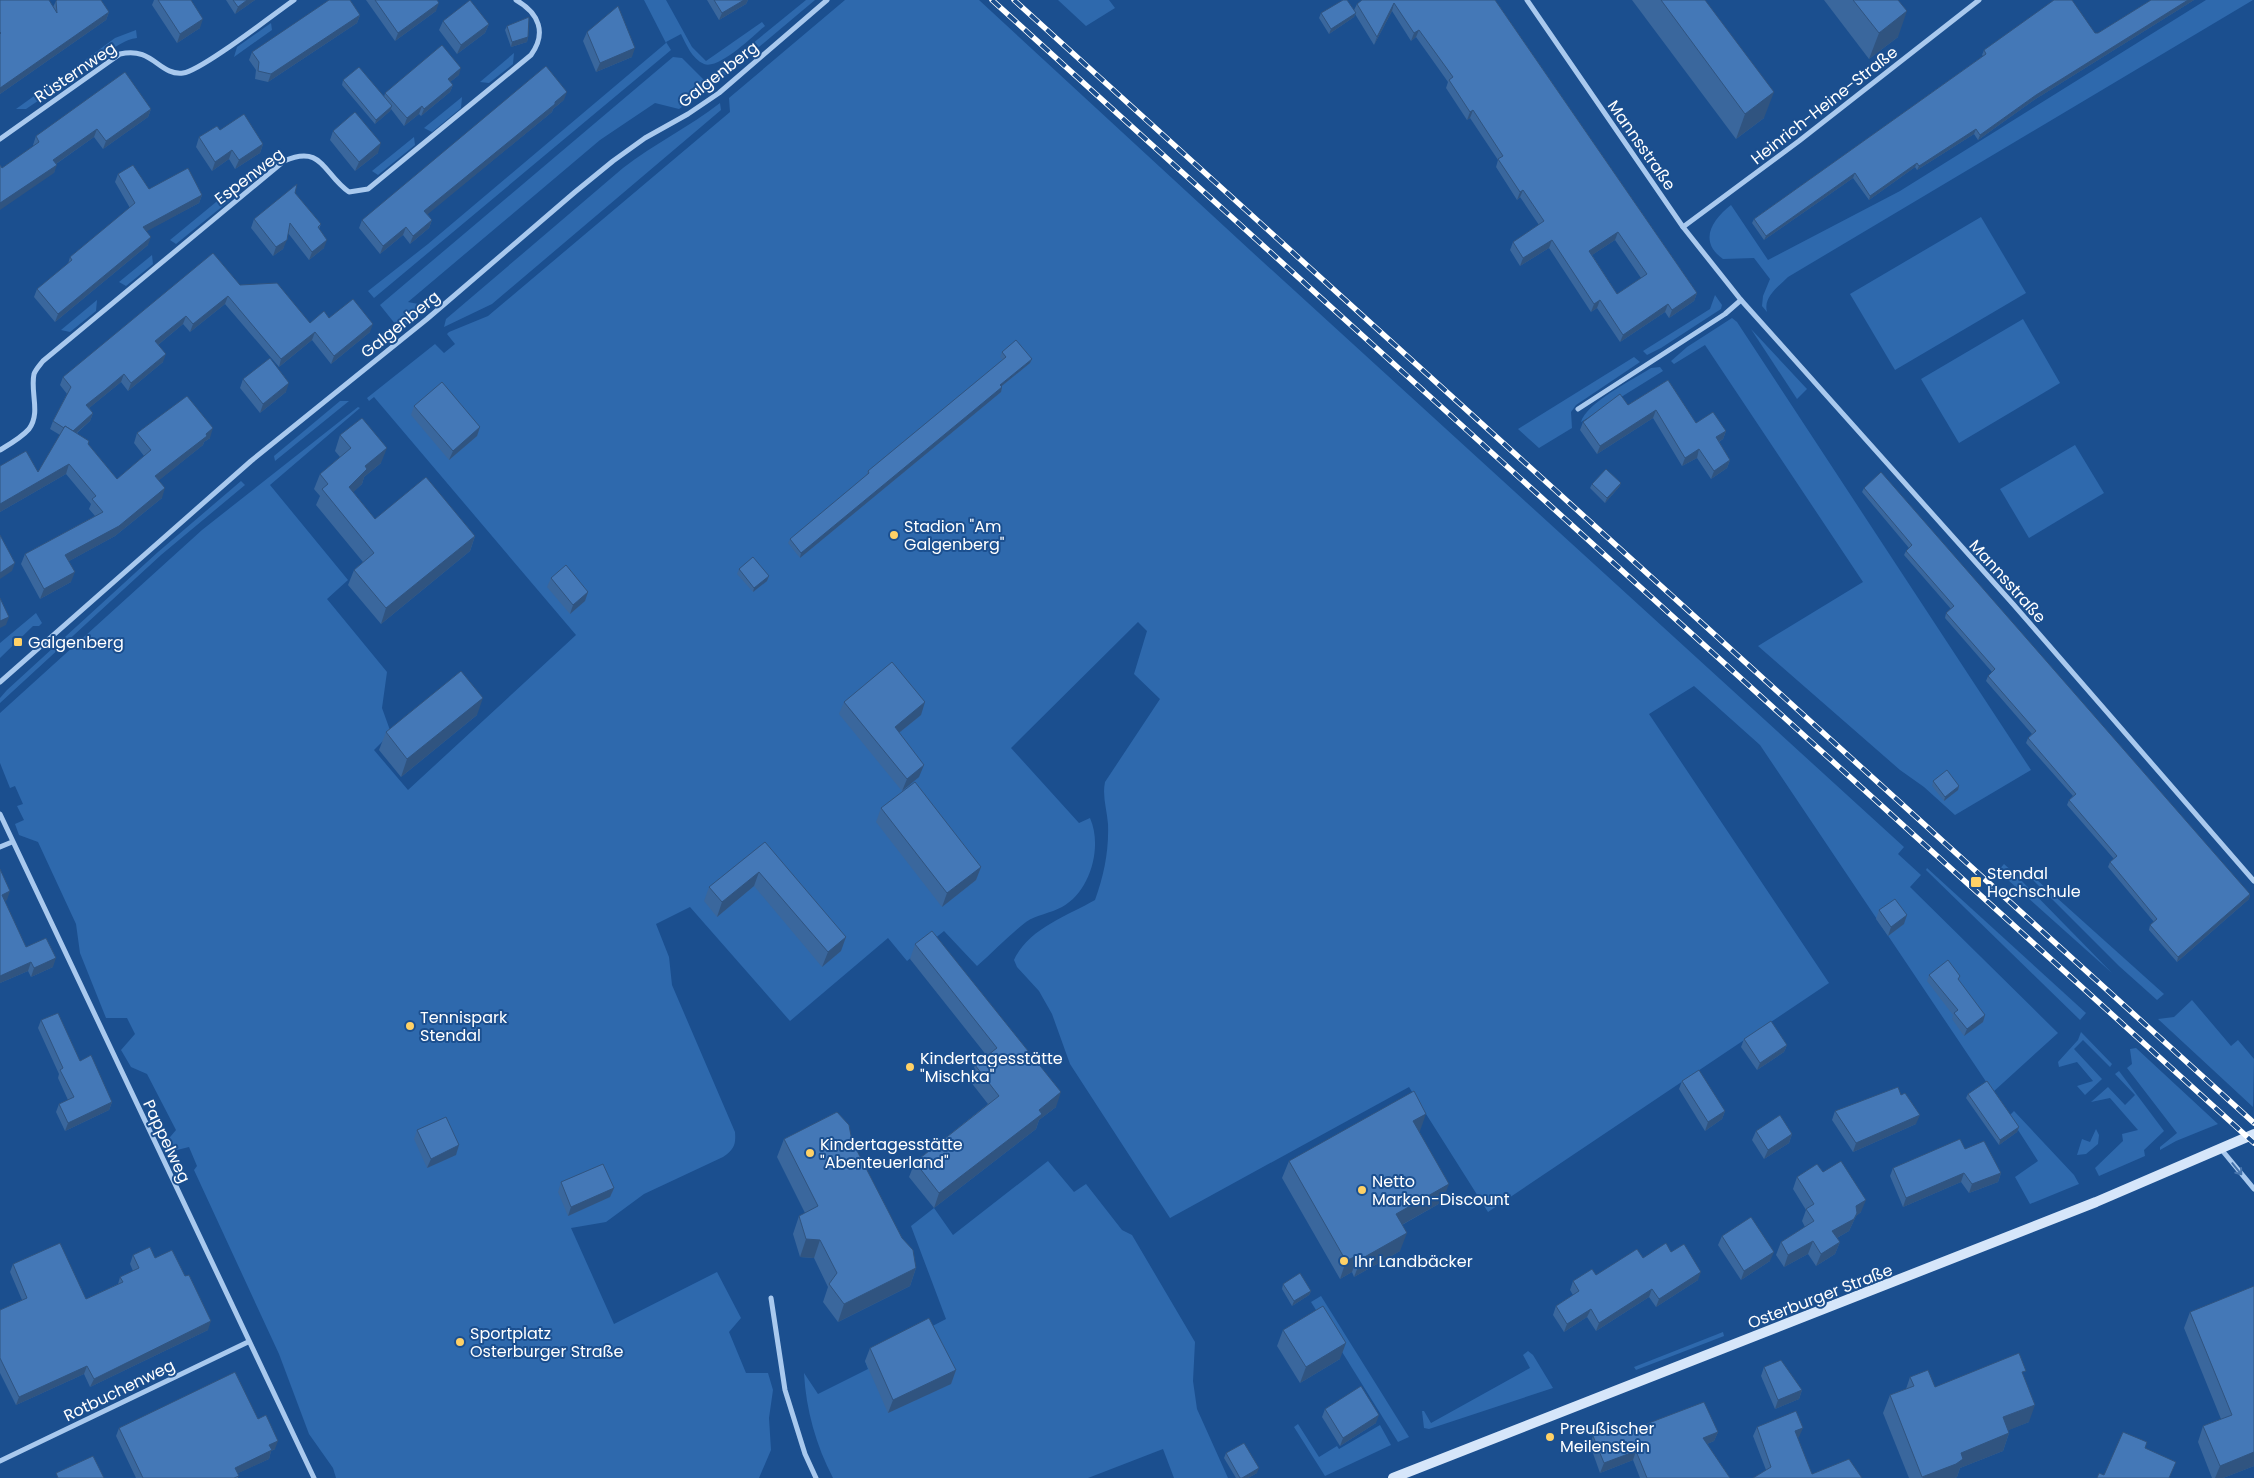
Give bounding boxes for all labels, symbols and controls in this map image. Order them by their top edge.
street label: Galgenberg [674,36,763,113]
street label: Rüsternweg [30,37,121,108]
street label: Heinrich-Heine-Straße [1746,41,1903,170]
street label: Mannsstraße [1602,96,1681,195]
street label: Espenweg [210,143,289,210]
street label: Galgenberg [356,285,445,363]
place label: Stadion "Am Galgenberg" [904,515,1005,556]
marker: Stadion "Am Galgenberg" [888,529,900,541]
street label: Mannsstraße [1964,535,2051,628]
place label: Galgenberg [28,631,124,654]
marker: Galgenberg [12,636,24,648]
place label: Stendal Hochschule [1987,862,2081,903]
marker: Stendal Hochschule [1969,875,1983,889]
place label: Tennispark Stendal [420,1006,508,1047]
marker: Tennispark Stendal [404,1020,416,1032]
place label: Kindertagesstätte "Mischka" [920,1047,1063,1088]
marker: Kindertagesstätte "Mischka" [904,1061,916,1073]
street label: Pappelweg [137,1096,196,1187]
place label: Kindertagesstätte "Abenteuerland" [820,1133,963,1174]
marker: Kindertagesstätte "Abenteuerland" [804,1147,816,1159]
one-way arrow [2232,1163,2243,1176]
place label: Netto Marken-Discount [1372,1170,1510,1211]
marker: Netto Marken-Discount [1356,1184,1368,1196]
place label: Ihr Landbäcker [1354,1250,1473,1273]
marker: Ihr Landbäcker [1338,1255,1350,1267]
street label: Osterburger Straße [1744,1258,1896,1335]
place label: Sportplatz Osterburger Straße [470,1322,624,1363]
marker: Sportplatz Osterburger Straße [454,1336,466,1348]
street label: Rotbuchenweg [60,1354,179,1427]
place label: Preußischer Meilenstein [1560,1417,1654,1458]
marker: Preußischer Meilenstein [1544,1431,1556,1443]

